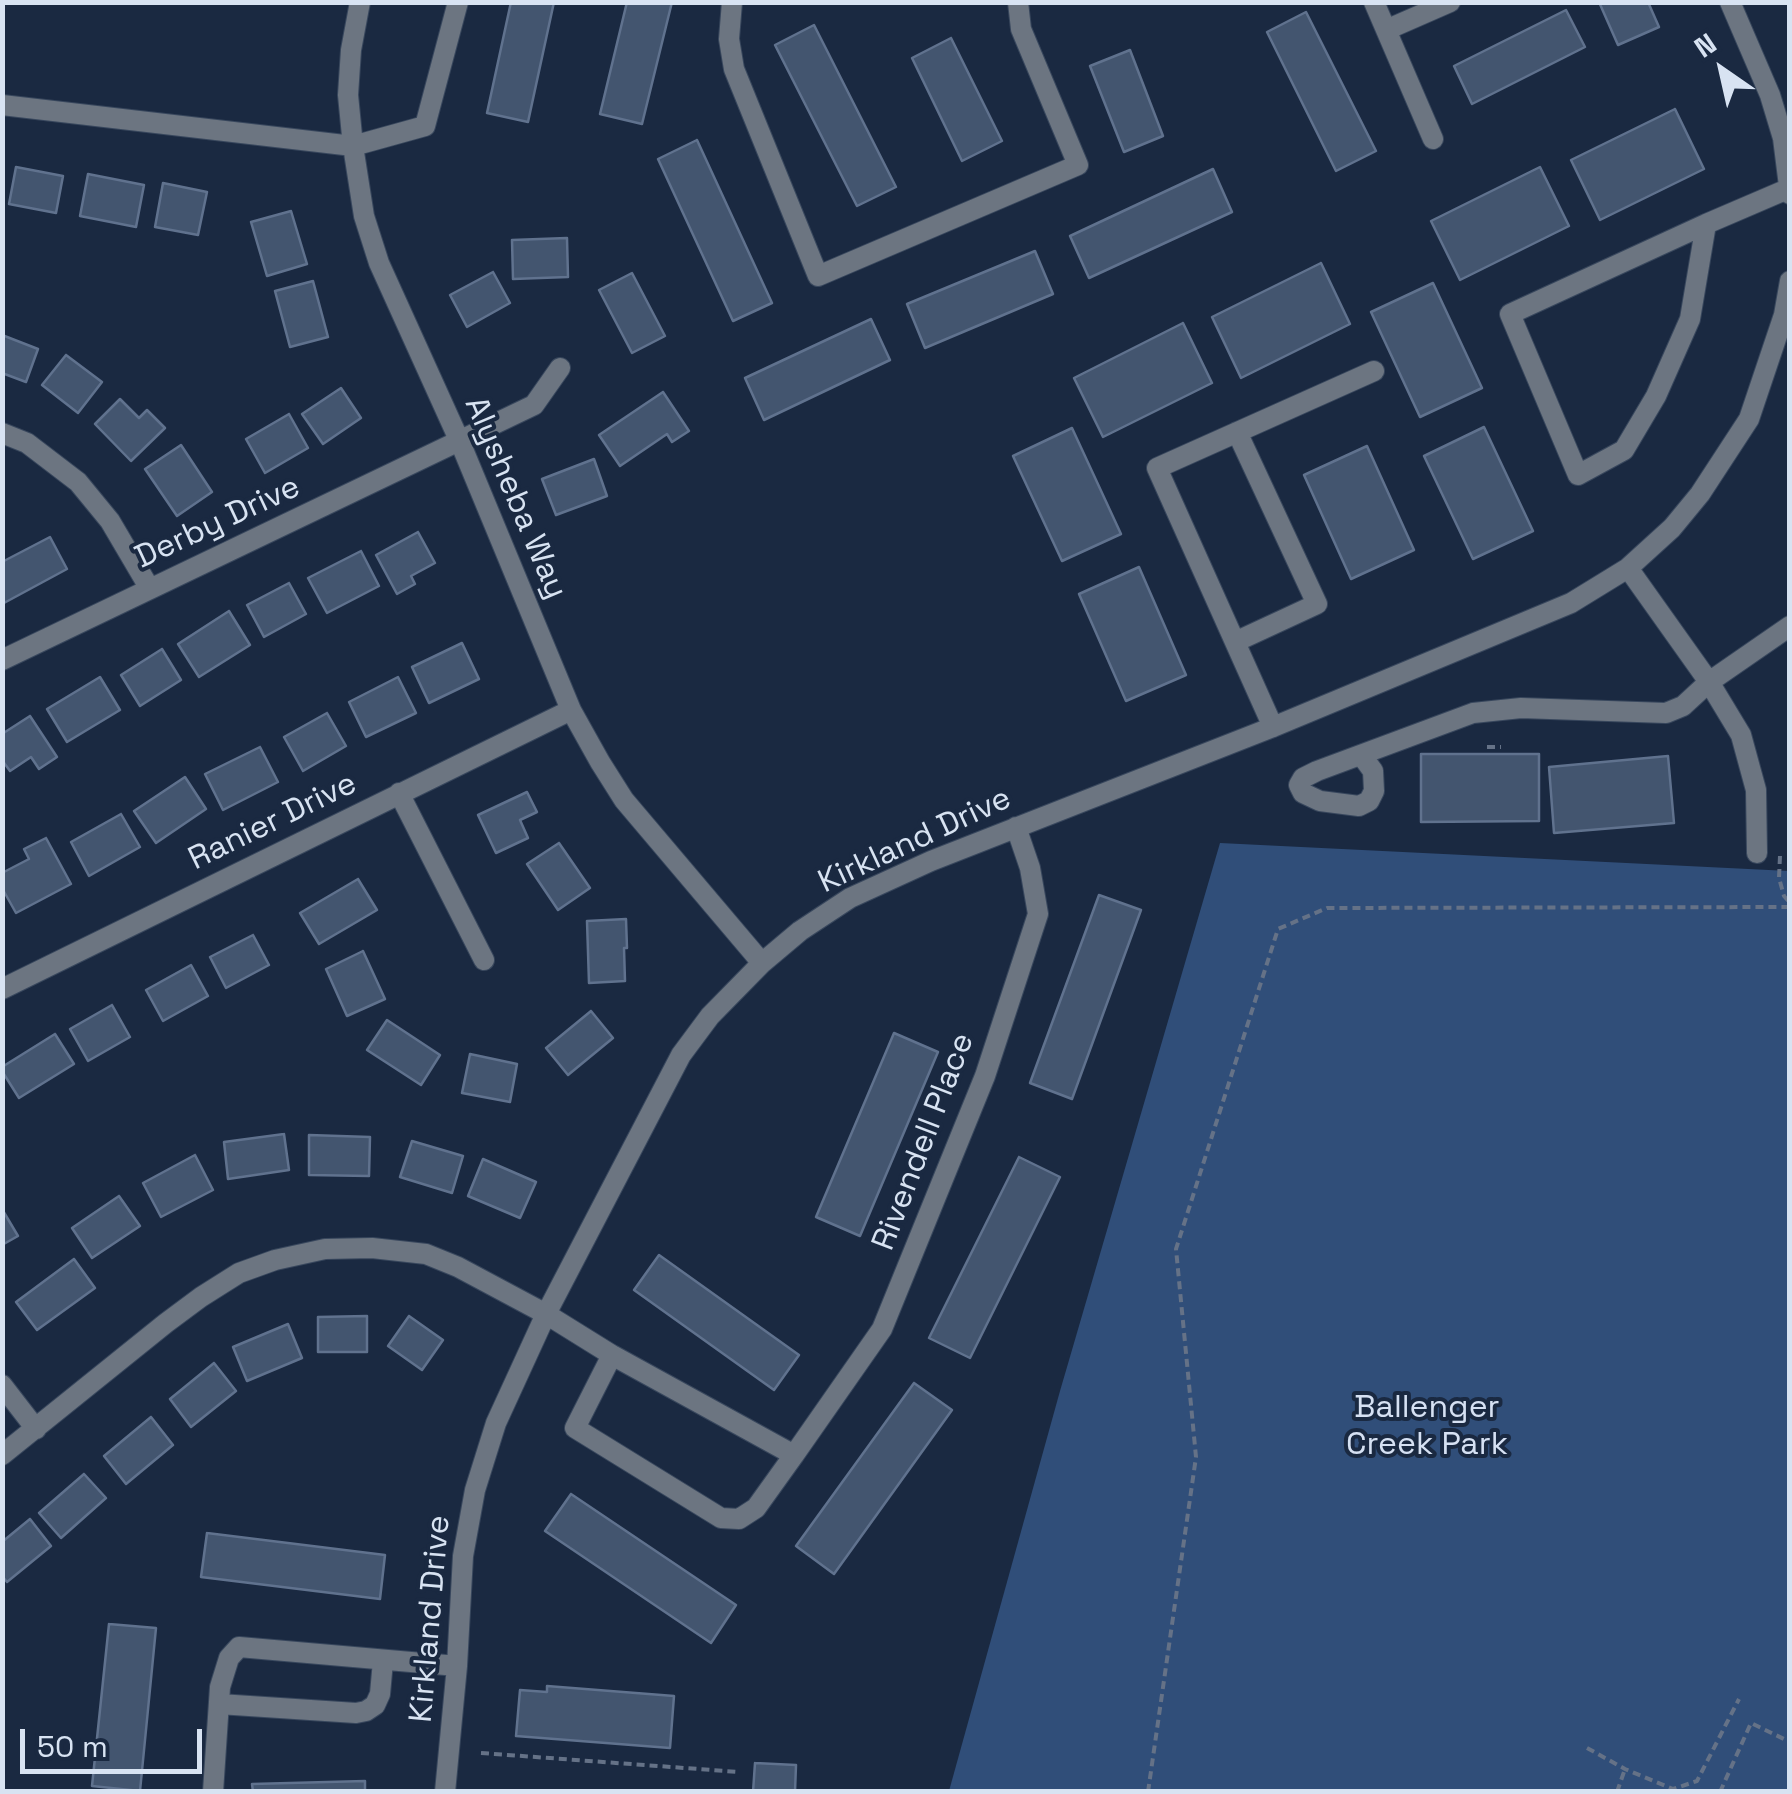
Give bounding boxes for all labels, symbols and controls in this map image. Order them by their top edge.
north arrow [1672,20,1772,120]
text: N [1687,25,1723,65]
street label: Alysheba Way [455,391,575,605]
street label: Derby Drive [130,468,306,578]
street label: Ranier Drive [183,765,363,879]
street label: Kirkland Drive [813,780,1017,902]
street label: Rivendell Place [865,1028,983,1256]
park label: Ballenger Creek Park [1346,1389,1508,1464]
street label: Kirkland Drive [403,1514,459,1724]
scale bar [25,1709,208,1771]
text: 50 m [37,1727,108,1766]

